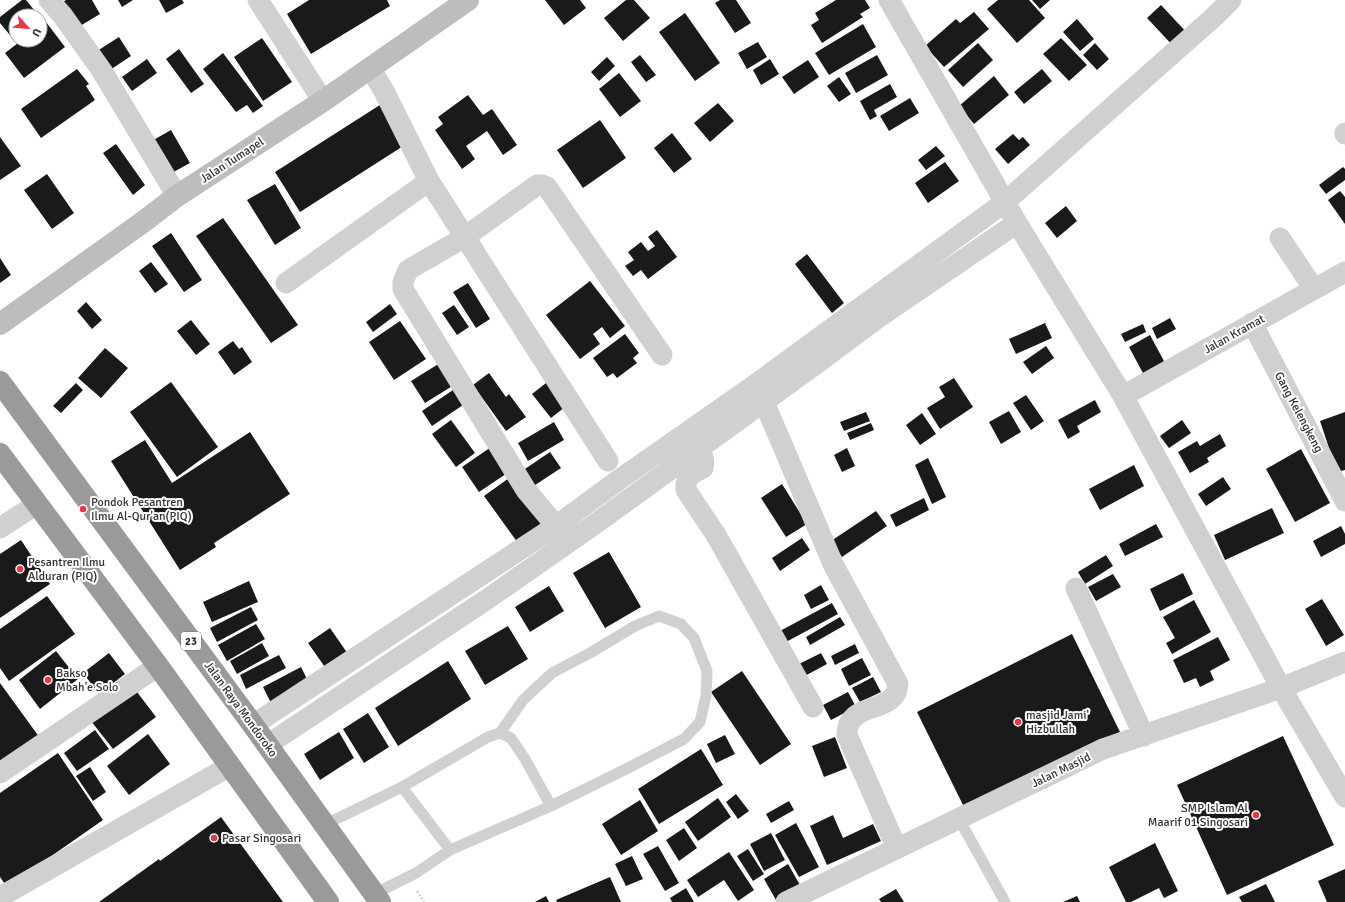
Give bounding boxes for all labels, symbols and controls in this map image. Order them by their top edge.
north arrow [8,8,48,48]
text: U [29,26,44,39]
street label: Jalan Tumapel [198,134,267,187]
street label: Jalan Kramat [1201,312,1267,357]
street label: Gang Kelengkeng [1271,369,1326,455]
place label: Pondok Pesantren Ilmu Al-Qur'an(PIQ) [91,495,192,524]
marker: Pondok Pesantren Ilmu Al-Qur'an(PIQ) [78,504,88,514]
place label: Pesantren Ilmu Alduran (PIQ) [28,555,105,584]
marker: Pesantren Ilmu Alduran (PIQ) [15,564,25,574]
road number: 23 [181,632,201,650]
street label: Jalan Raya Mondoroko [201,658,280,760]
place label: Bakso Mbah'e Solo [56,666,118,695]
marker: Bakso Mbah'e Solo [43,675,53,685]
place label: masjid Jami' Hizbullah [1026,708,1089,737]
marker: masjid Jami' Hizbullah [1013,717,1023,727]
street label: Jalan Masjid [1029,750,1093,791]
place label: SMP Islam Al Maarif 01 Singosari [1148,801,1248,830]
marker: SMP Islam Al Maarif 01 Singosari [1251,810,1261,820]
place label: Pasar Singosari [222,831,301,846]
marker: Pasar Singosari [209,833,219,843]

